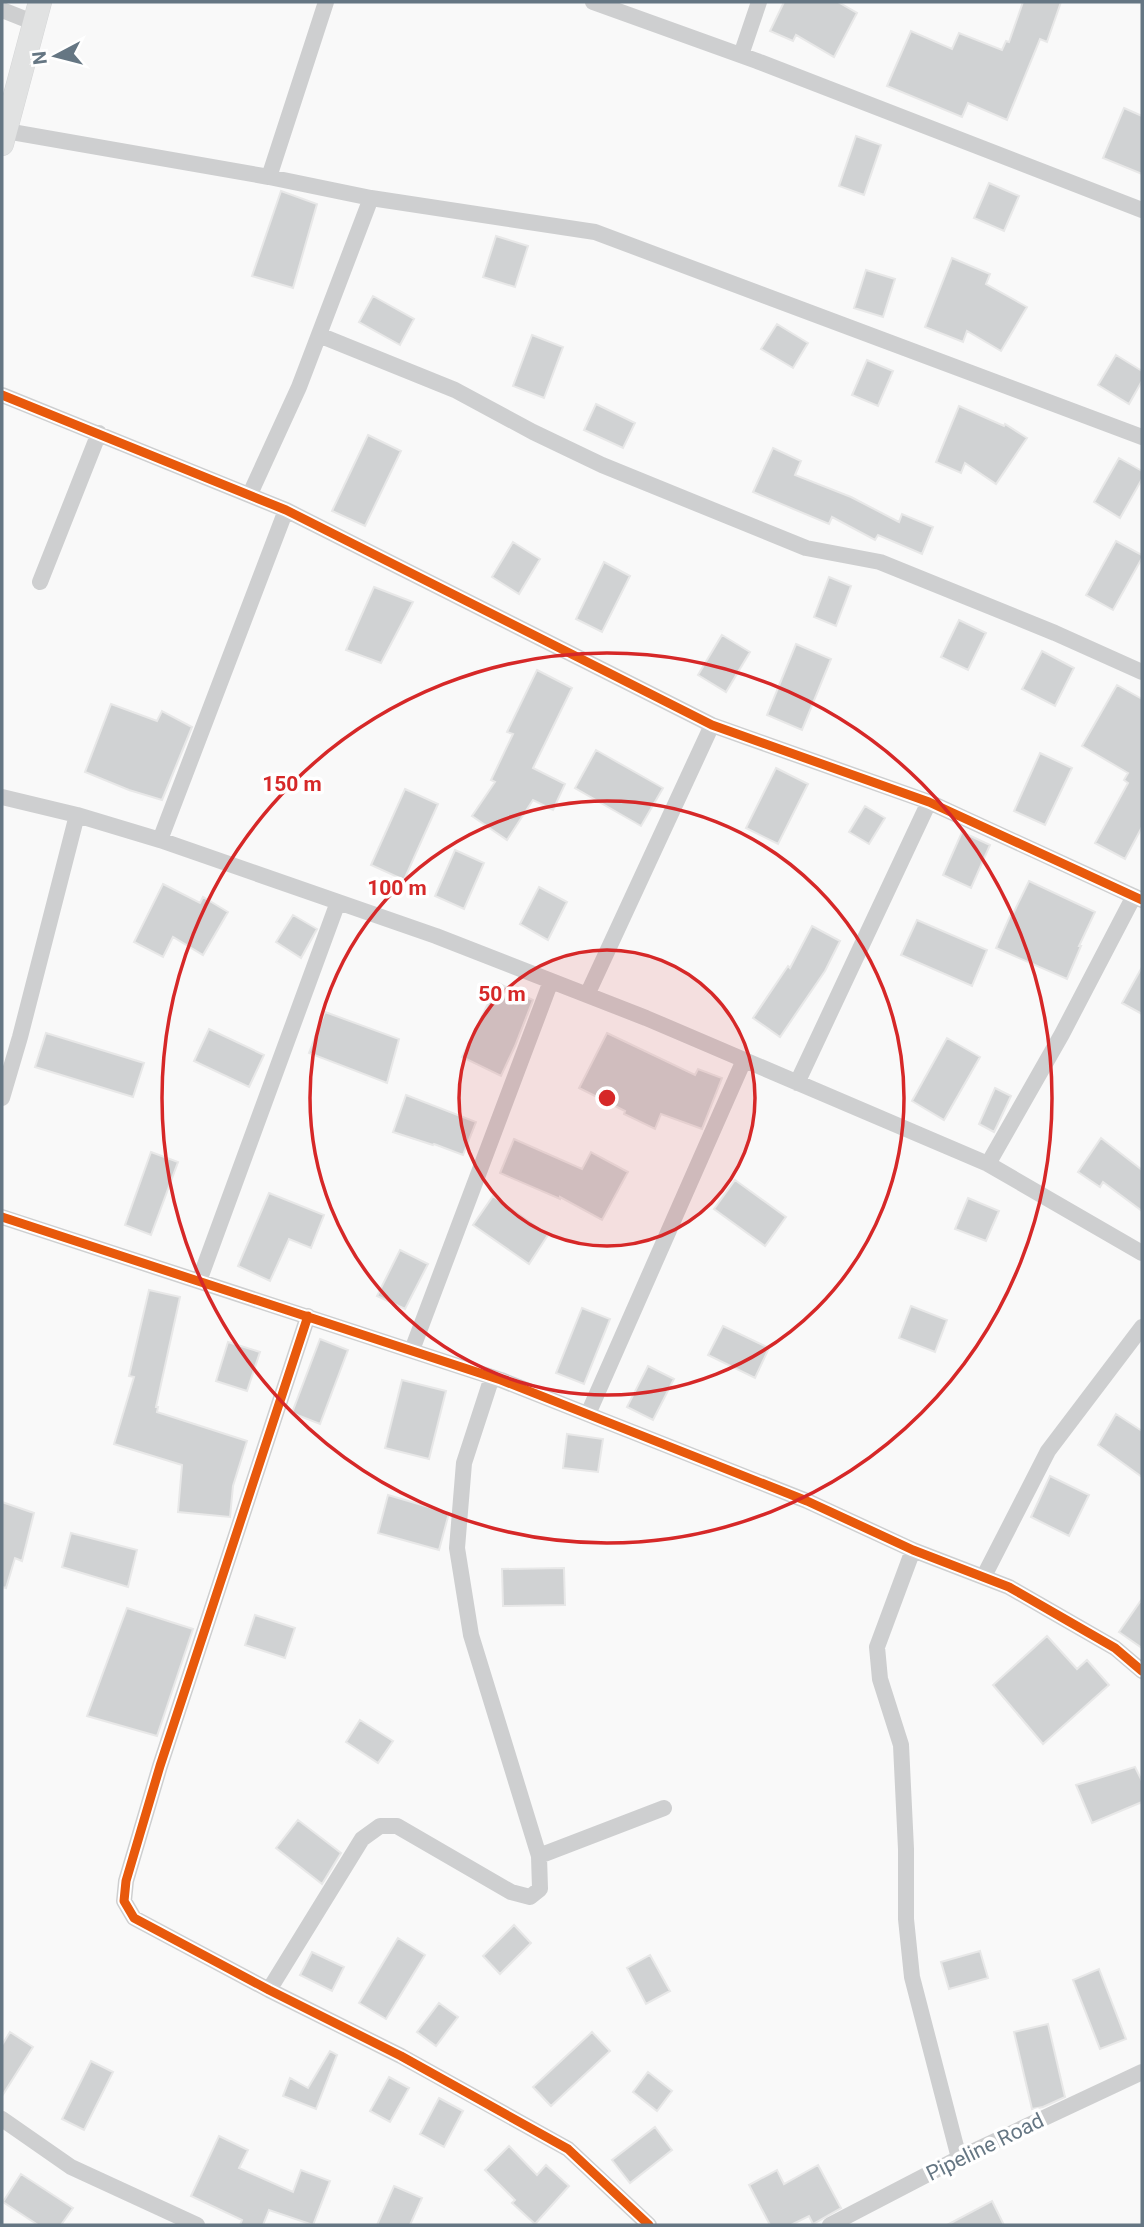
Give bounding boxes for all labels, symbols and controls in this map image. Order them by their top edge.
north arrow [21,21,91,91]
text: N [27,50,52,66]
text: 150 m [262,772,322,796]
text: 100 m [367,876,427,900]
text: 50 m [478,982,526,1006]
centre of rings [595,1086,619,1110]
street label: Pipeline Road [922,2108,1048,2186]

